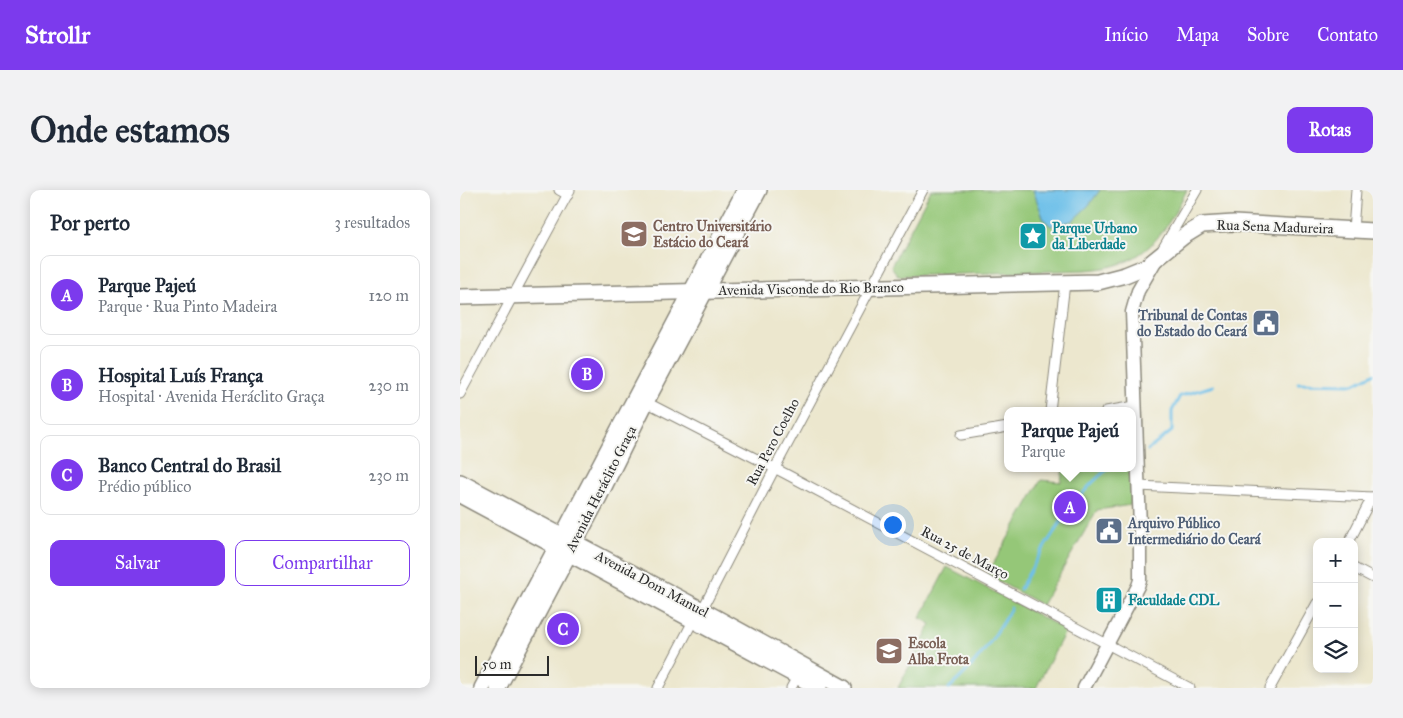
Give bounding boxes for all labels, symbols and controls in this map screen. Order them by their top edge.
text: Strollr [25,20,90,50]
text: Início [1104,24,1148,46]
text: Mapa [1176,24,1219,46]
text: Sobre [1247,24,1289,46]
text: Contato [1317,24,1378,46]
button: Rotas [1287,107,1373,153]
text: Onde estamos [30,109,230,152]
text: Por perto [50,210,130,236]
text: 3 resultados [335,213,410,232]
street label: Rua Sena Madureira [1216,216,1334,238]
place label: Centro Universitário Estácio do Ceará [653,218,772,251]
school or university icon: Centro Universitário Estácio do Ceará [619,219,649,249]
place label: Parque Urbano da Liberdade [1052,220,1137,253]
place icon: Parque Urbano da Liberdade [1018,221,1048,251]
text: Parque Pajeú [98,274,196,297]
street label: Avenida Visconde do Rio Branco [717,279,904,299]
text: A [62,286,72,305]
text: 120 m [369,286,409,305]
text: Parque · Rua Pinto Madeira [98,297,277,316]
place label: Tribunal de Contas do Estado do Ceará [1137,307,1248,340]
public building icon: Tribunal de Contas do Estado do Ceará [1251,308,1281,338]
pin: B [571,355,603,393]
text: Hospital Luís França [98,364,263,387]
text: B [62,376,72,395]
text: 230 m [369,376,409,395]
text: Hospital · Avenida Heráclito Graça [98,387,324,406]
street label: Rua Pero Coelho [743,396,803,488]
popup [1004,407,1136,472]
text: Parque Pajeú [1021,419,1119,442]
street label: Avenida Heráclito Graça [561,423,640,556]
text: Parque [1021,442,1065,461]
text: Banco Central do Brasil [98,454,281,477]
text: C [62,466,72,485]
text: 230 m [369,466,409,485]
text: Prédio público [98,477,191,496]
pin: A [1054,488,1086,526]
your location [880,512,906,538]
place label: Arquivo Público Intermediário do Ceará [1127,515,1262,548]
public building icon: Arquivo Público Intermediário do Ceará [1094,516,1124,546]
street label: Rua 25 de Março [918,523,1012,583]
map controls [1313,538,1358,673]
button: + [1313,538,1358,583]
button: Salvar [50,540,225,586]
button: Compartilhar [235,540,410,586]
street label: Avenida Dom Manuel [591,546,712,621]
button: − [1313,583,1358,628]
building icon: Faculdade CDL [1094,585,1124,615]
place label: Faculdade CDL [1128,592,1220,609]
pin: C [547,610,579,648]
button: layers [1313,628,1358,673]
place label: Escola Alba Frota [907,635,970,668]
school or university icon: Escola Alba Frota [874,636,904,666]
scale bar [475,653,549,676]
text: 50 m [482,656,511,673]

